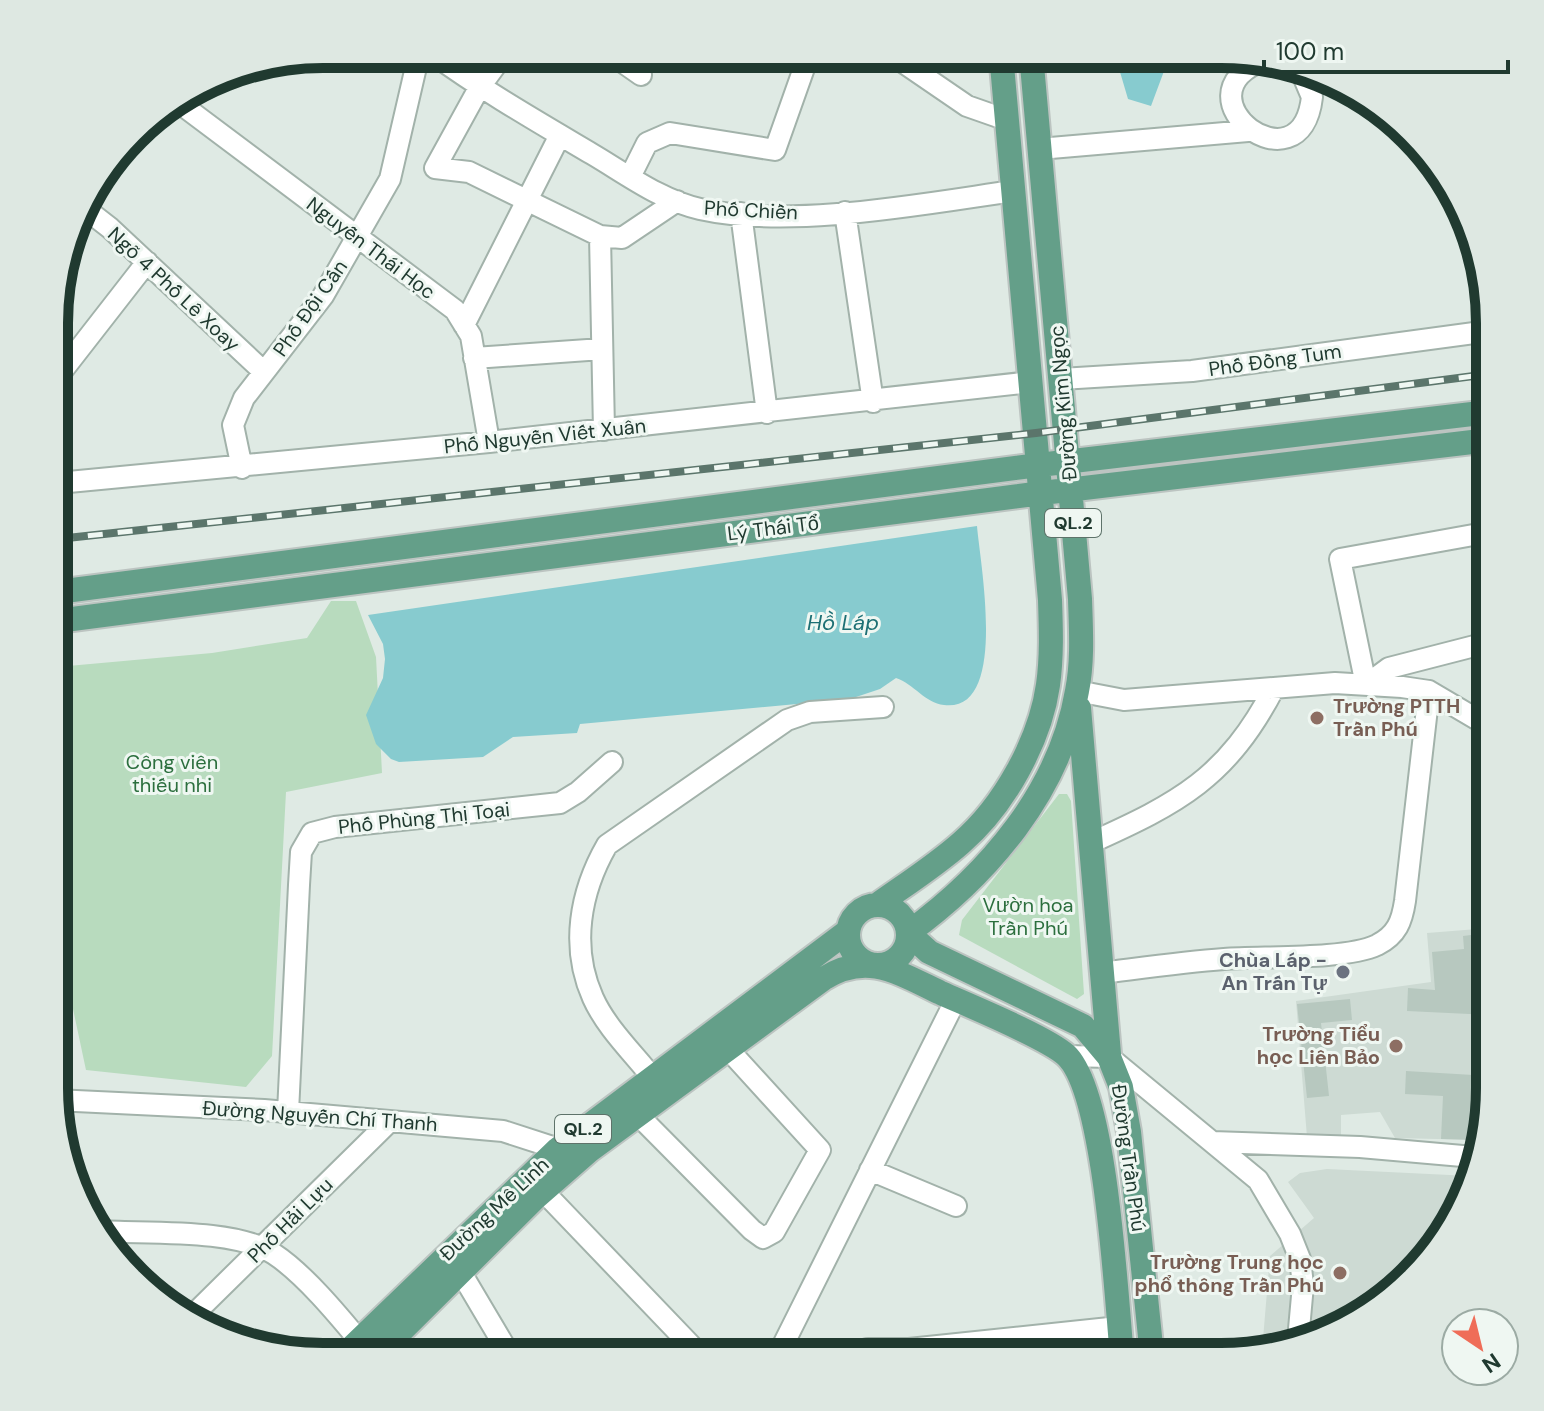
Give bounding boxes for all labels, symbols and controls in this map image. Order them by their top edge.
scale bar [1264,24,1508,74]
text: 100 m [1276,36,1344,67]
street label: Nguyễn Thái Học [301,191,441,305]
street label: Phố Chiền [704,195,798,225]
street label: Ngõ 4 Phố Lê Xoay [102,221,246,357]
street label: Phố Đội Cấn [267,255,353,361]
street label: Đường Kim Ngọc [1043,324,1083,482]
street label: Phố Đồng Tum [1207,338,1343,382]
street label: Phố Nguyễn Viết Xuân [443,412,647,460]
road number: QL.2 [1045,509,1101,537]
street label: Lý Thái Tổ [726,510,820,546]
water label: Hồ Láp [807,608,879,637]
place label: Trường PTTH Trần Phú [1333,693,1460,742]
marker: Trường PTTH Trần Phú [1308,709,1326,727]
park label: Công viên thiếu nhi [126,749,218,798]
street label: Phố Phùng Thị Toại [337,796,511,840]
park label: Vườn hoa Trần Phú [983,892,1073,941]
place label: Chùa Láp - An Trấn Tự [1219,947,1328,996]
marker: Chùa Láp - An Trấn Tự [1334,963,1352,981]
place label: Trường Tiểu học Liên Bảo [1257,1021,1380,1070]
marker: Trường Tiểu học Liên Bảo [1387,1037,1405,1055]
street label: Đường Trần Phú [1106,1083,1152,1233]
street label: Đường Nguyễn Chí Thanh [202,1095,438,1137]
road number: QL.2 [555,1115,611,1143]
street label: Đường Mê Linh [434,1152,554,1266]
street label: Phố Hải Lựu [242,1172,338,1268]
place label: Trường Trung học phổ thông Trần Phú [1135,1249,1324,1298]
marker: Trường Trung học phổ thông Trần Phú [1331,1264,1349,1282]
north arrow [1440,1307,1520,1387]
text: N [1476,1346,1506,1379]

